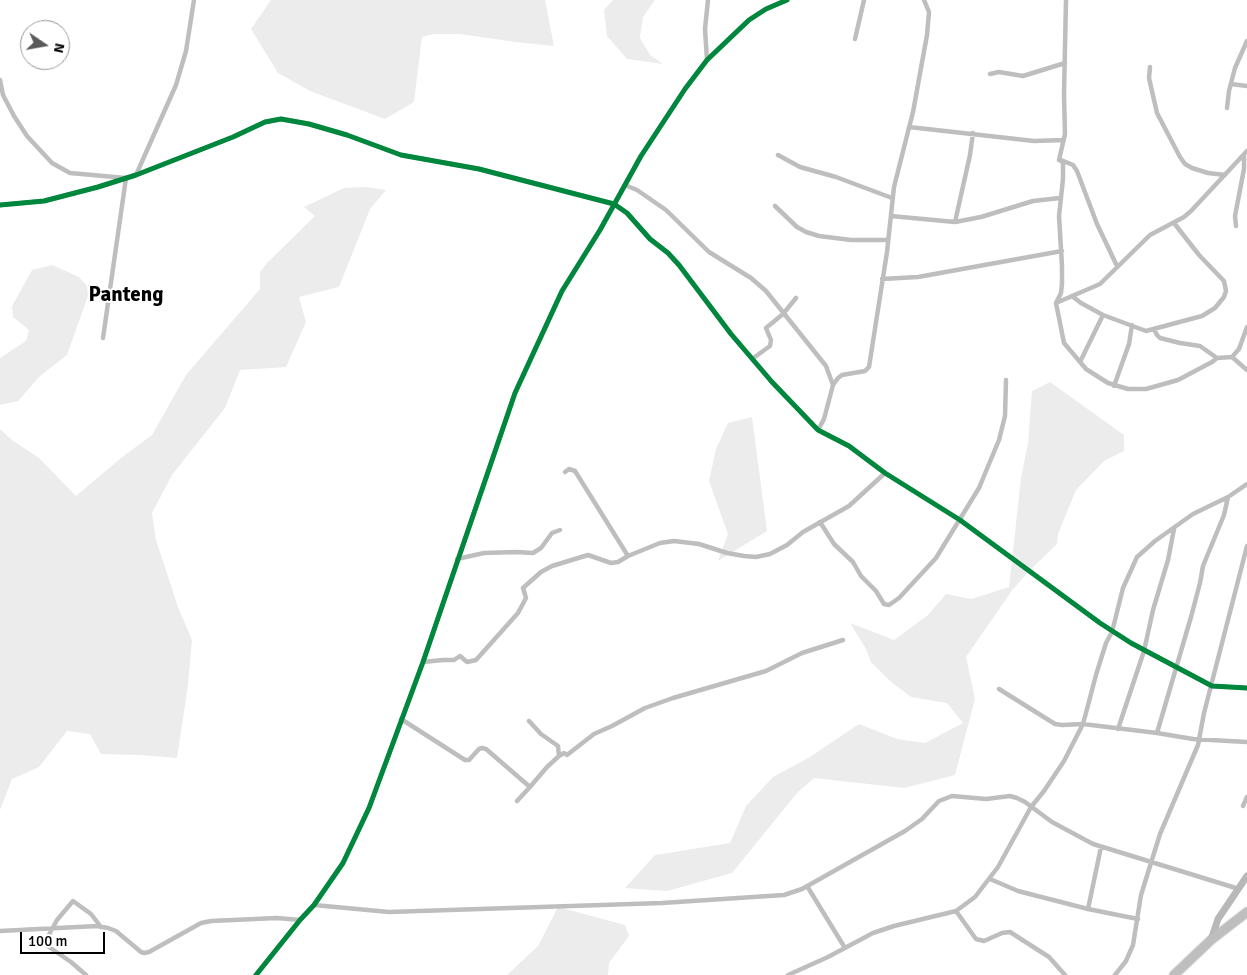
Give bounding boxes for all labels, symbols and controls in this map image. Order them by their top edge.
north arrow [20,20,70,70]
text: N [50,41,69,55]
district label: Panteng [88,282,164,308]
scale bar [22,922,108,954]
text: 100 m [28,932,68,950]

